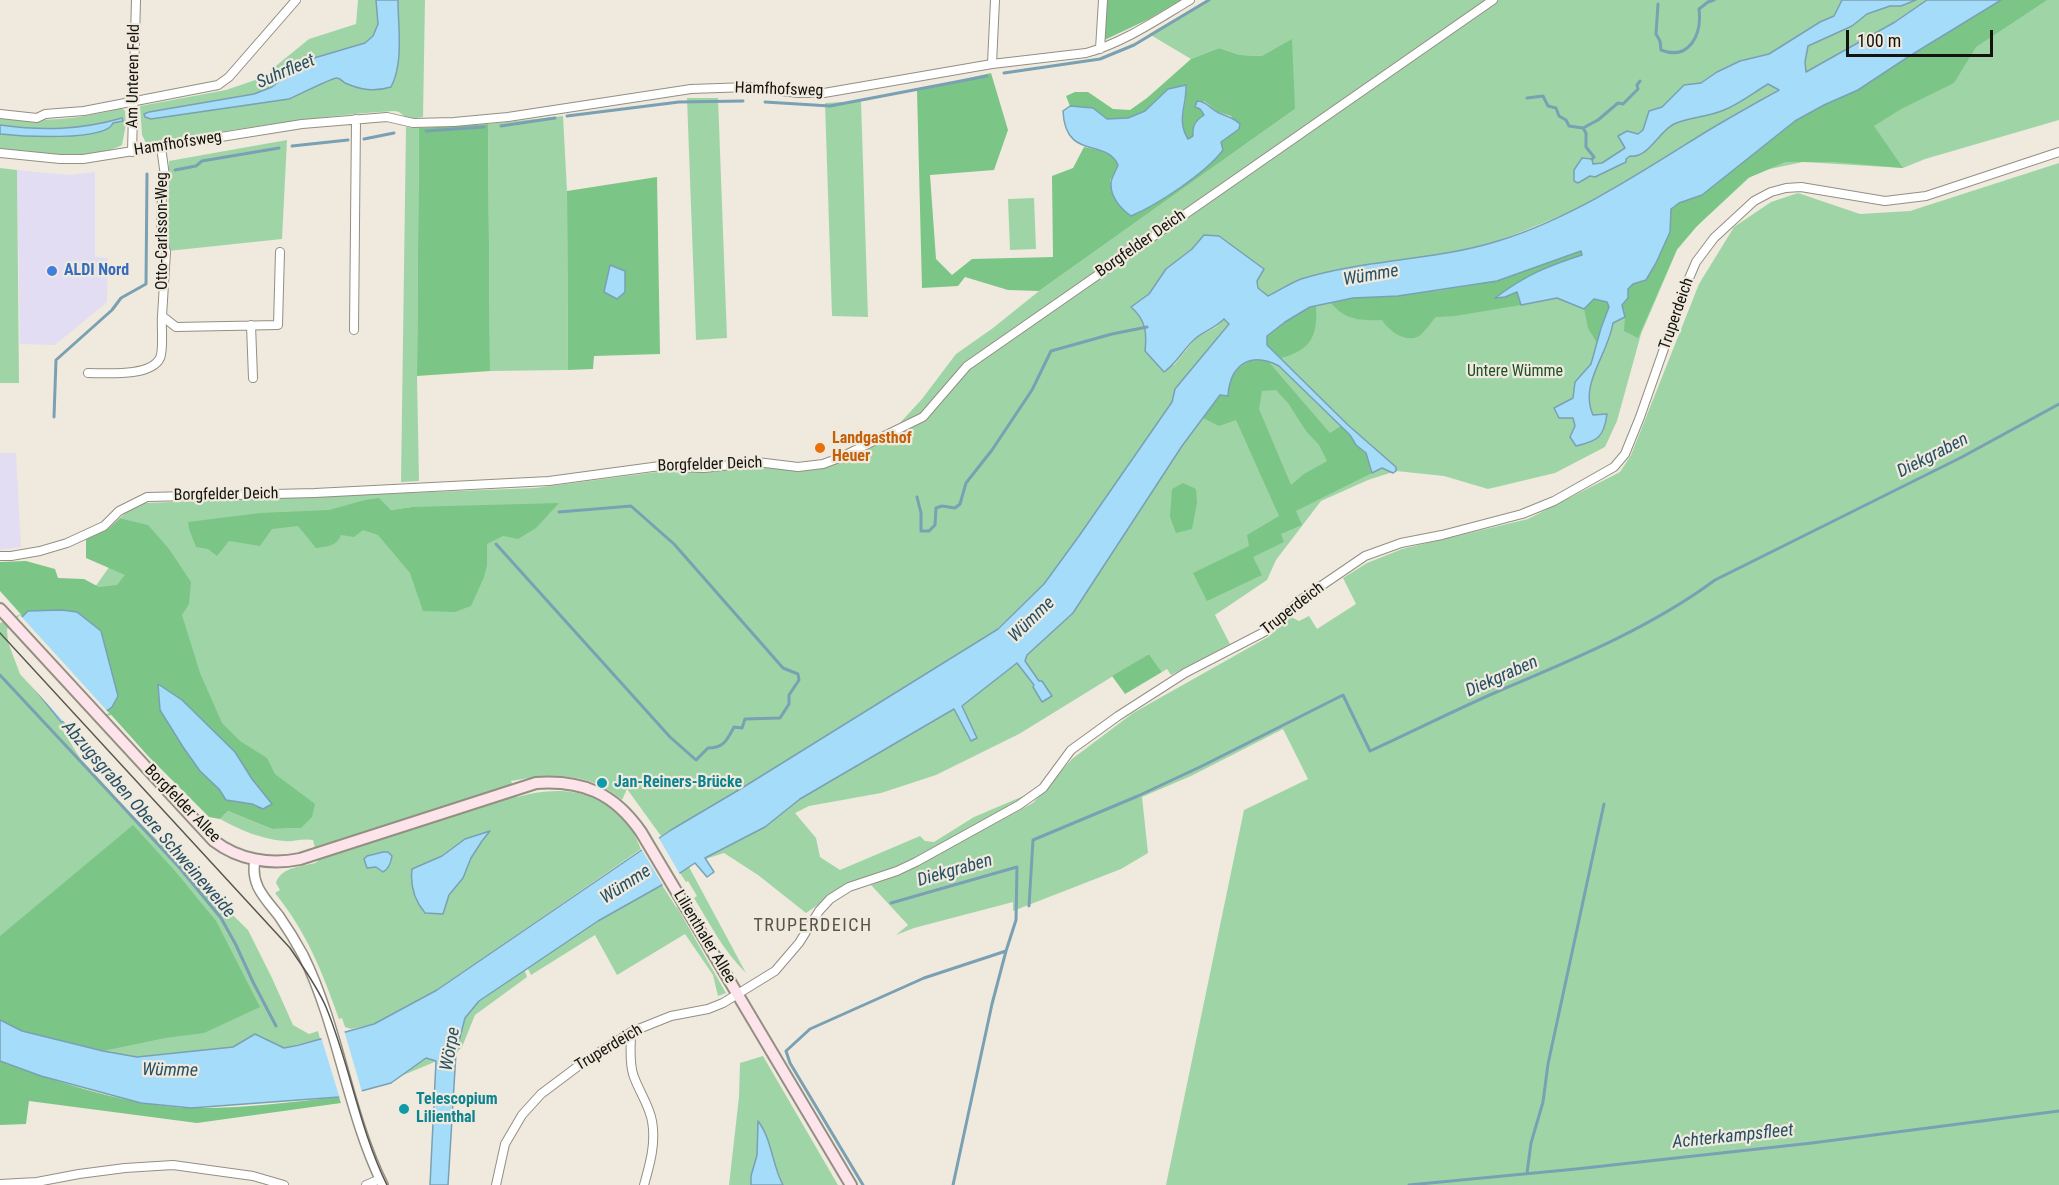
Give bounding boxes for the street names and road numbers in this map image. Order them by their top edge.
street label: Am Unteren Feld [123,24,145,128]
street label: Hamfhofsweg [734,79,824,101]
street label: Hamfhofsweg [133,128,223,160]
street label: Otto-Carlsson-Weg [153,172,173,290]
street label: Borgfelder Deich [1093,206,1189,282]
street label: Truperdeich [1656,276,1698,352]
street label: Borgfelder Deich [657,454,763,476]
street label: Borgfelder Deich [173,484,279,506]
street label: Truperdeich [1258,578,1328,640]
street label: Borgfelder Allee [140,761,224,847]
street label: Lilienthaler Allee [669,887,739,987]
street label: Truperdeich [572,1021,646,1075]

